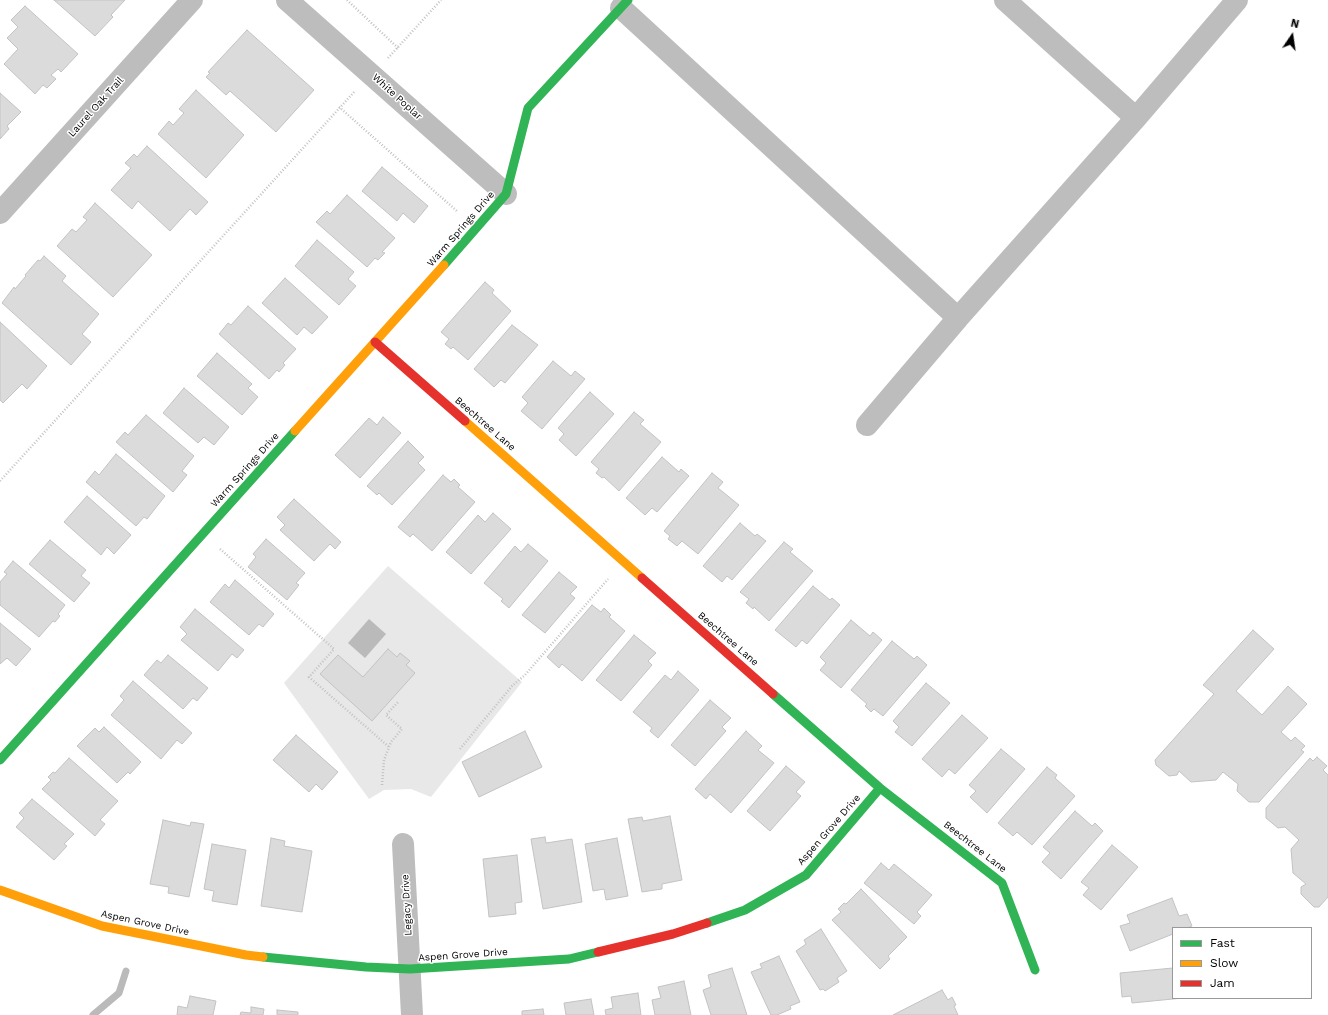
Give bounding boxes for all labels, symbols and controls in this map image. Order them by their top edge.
north arrow [1272,16,1312,56]
text: N [1289,17,1300,31]
street label: White Poplar [370,71,424,123]
street label: Laurel Oak Trail [66,74,126,140]
street label: Warm Springs Drive [425,189,497,269]
street label: Beechtree Lane [452,394,518,454]
street label: Warm Springs Drive [208,430,282,510]
street label: Beechtree Lane [695,609,761,669]
street label: Aspen Grove Drive [795,792,863,868]
street label: Beechtree Lane [941,819,1009,875]
street label: Legacy Drive [399,874,415,936]
street label: Aspen Grove Drive [100,908,190,938]
legend [1172,927,1312,999]
text: Fast [1210,936,1235,950]
street label: Aspen Grove Drive [418,946,508,964]
text: Slow [1210,956,1238,970]
text: Jam [1210,976,1235,990]

